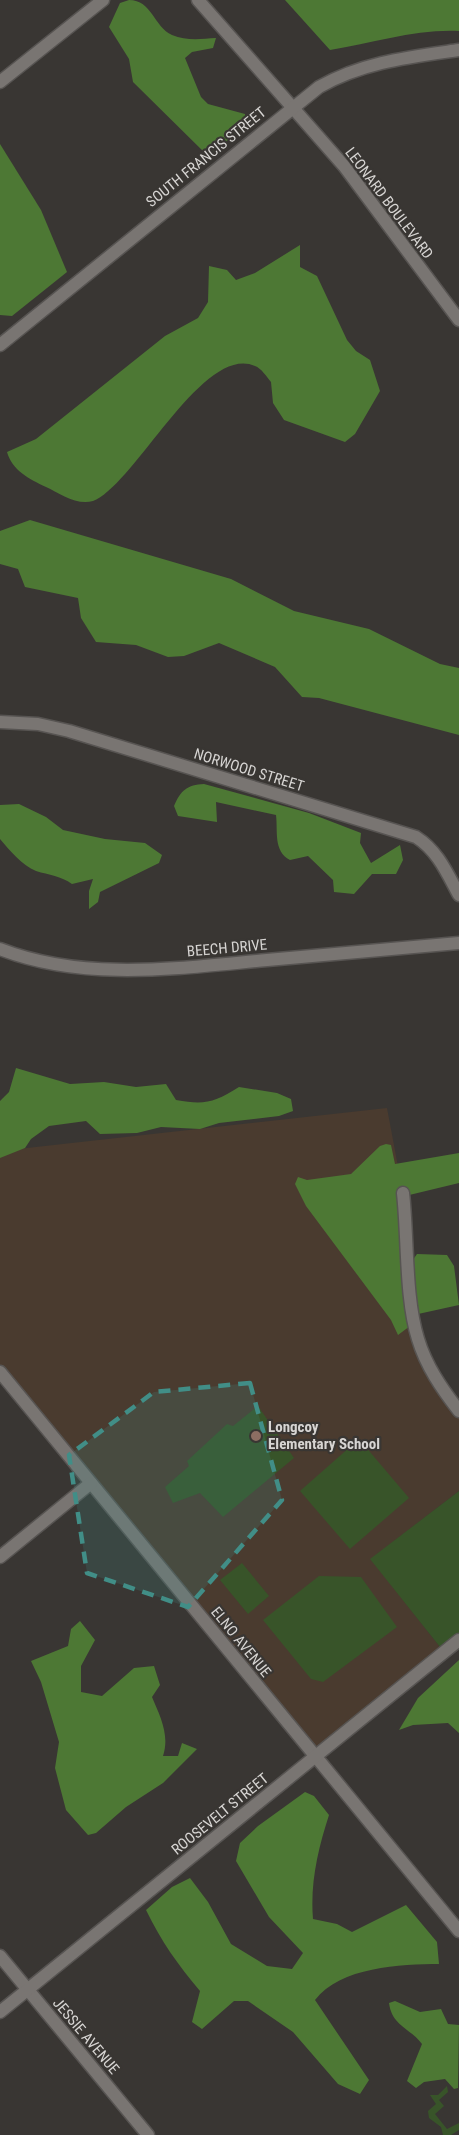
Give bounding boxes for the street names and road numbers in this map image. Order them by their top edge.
street label: SOUTH FRANCIS STREET [143,103,270,211]
street label: LEONARD BOULEVARD [341,144,437,262]
street label: NORWOOD STREET [192,745,306,795]
street label: BEECH DRIVE [186,936,268,960]
street label: ELNO AVENUE [207,1603,275,1681]
street label: ROOSEVELT STREET [168,1769,272,1859]
street label: JESSIE AVENUE [49,1994,123,2078]

